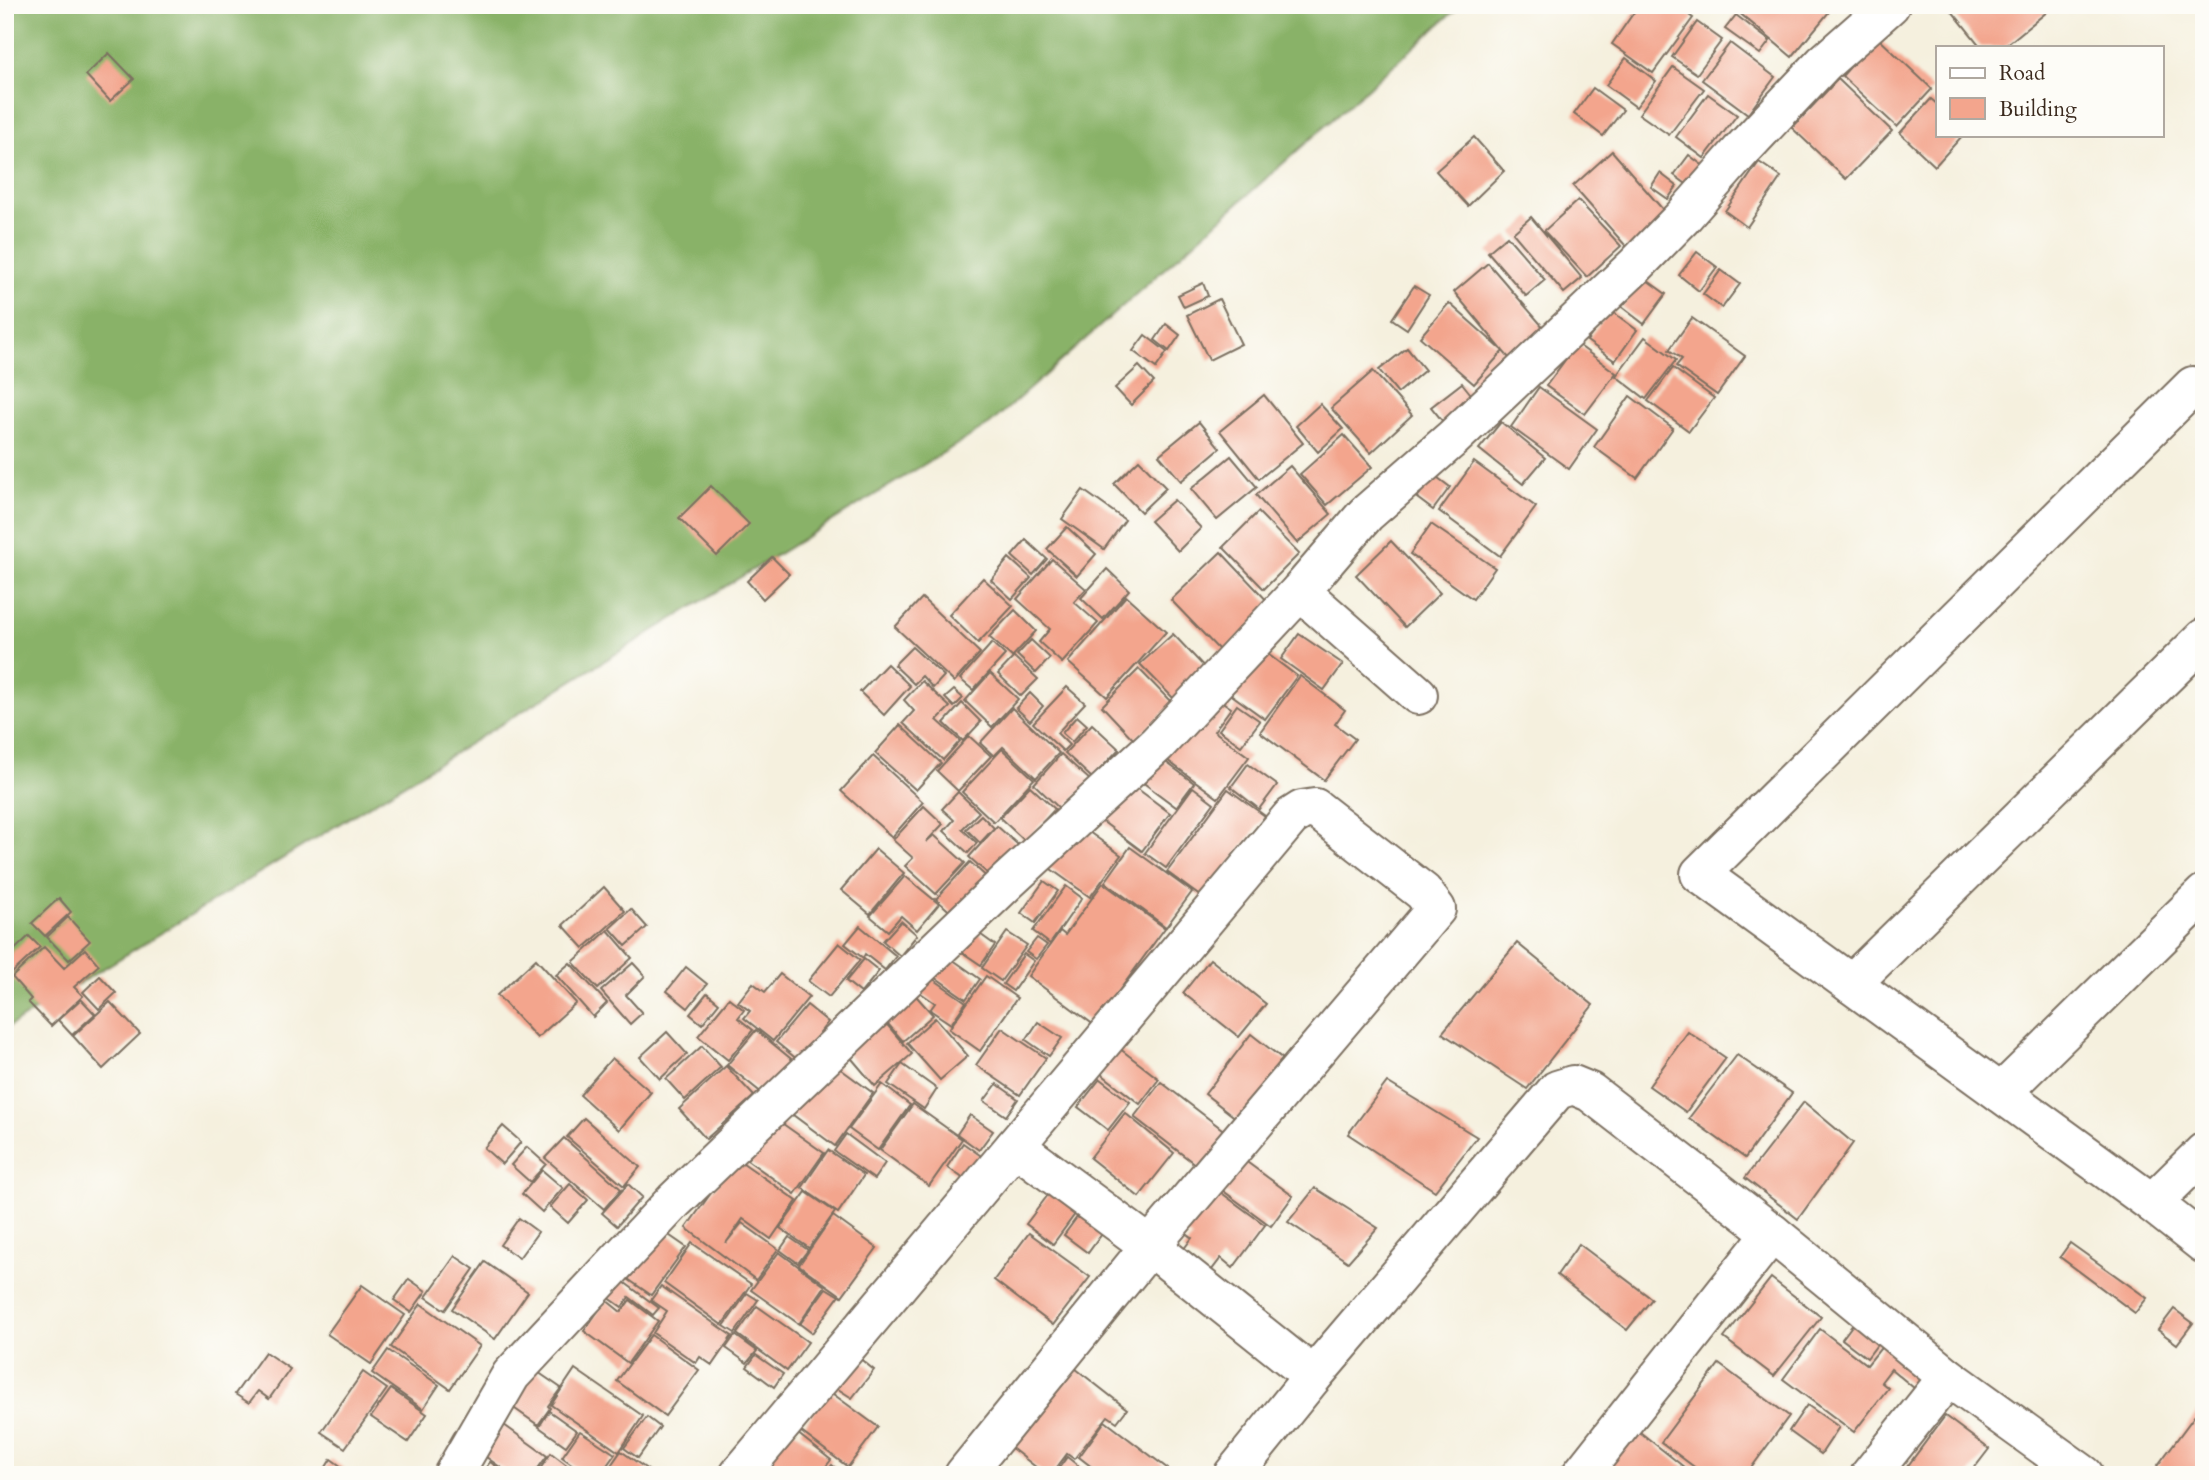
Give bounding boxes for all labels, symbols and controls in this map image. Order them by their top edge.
legend [1936,46,2164,136]
text: Road [1999,59,2045,88]
text: Building [1999,95,2077,124]

